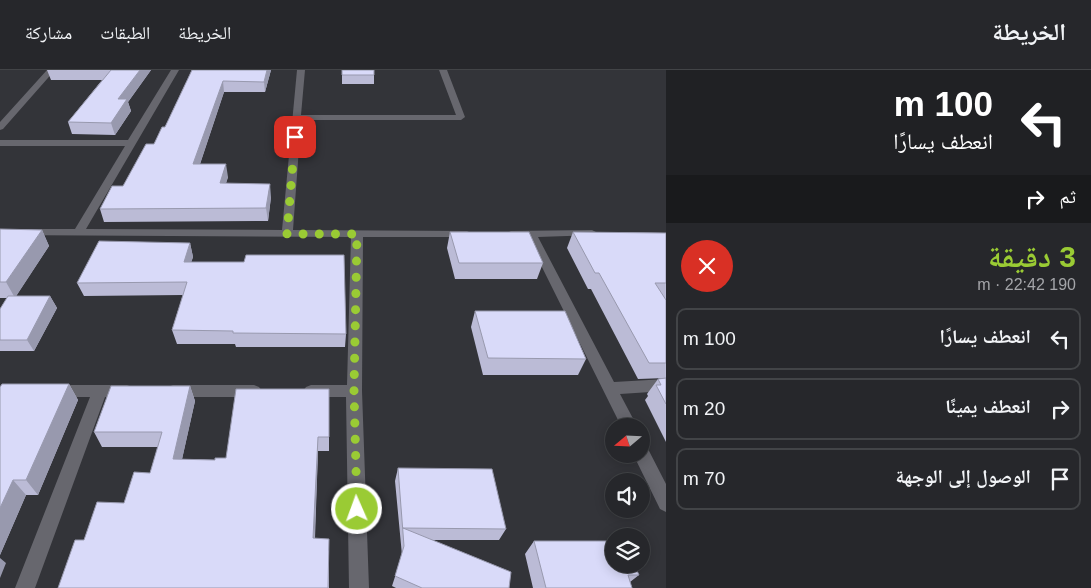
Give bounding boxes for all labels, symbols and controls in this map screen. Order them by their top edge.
text: الخريطة [992,18,1066,45]
text: مشاركة [25,23,72,43]
text: الطبقات [100,23,150,43]
text: الخريطة [178,23,231,43]
text: 100 m [894,84,993,123]
icon: left [1011,90,1076,155]
pin [274,116,316,158]
icon: arrive [281,123,309,151]
text: انعطف يسارًا [893,129,993,154]
icon: right [1021,185,1049,213]
text: ثم [1059,186,1076,207]
button: close [681,240,733,292]
text: 3 دقيقة [988,240,1076,273]
text: 190 m · 22:42 [977,276,1076,293]
icon: left [1046,325,1074,353]
text: انعطف يسارًا [940,326,1031,347]
text: 100 m [683,328,736,349]
icon: right [1046,395,1074,423]
text: انعطف يمينًا [945,396,1031,417]
text: 20 m [683,398,725,419]
north arrow [605,418,650,462]
map controls [605,418,650,573]
icon: arrive [1046,465,1074,493]
text: الوصول إلى الوجهة [895,466,1031,487]
text: 70 m [683,468,725,489]
button: sound [605,473,650,518]
position arrow [330,482,382,534]
button: layers [605,528,650,573]

